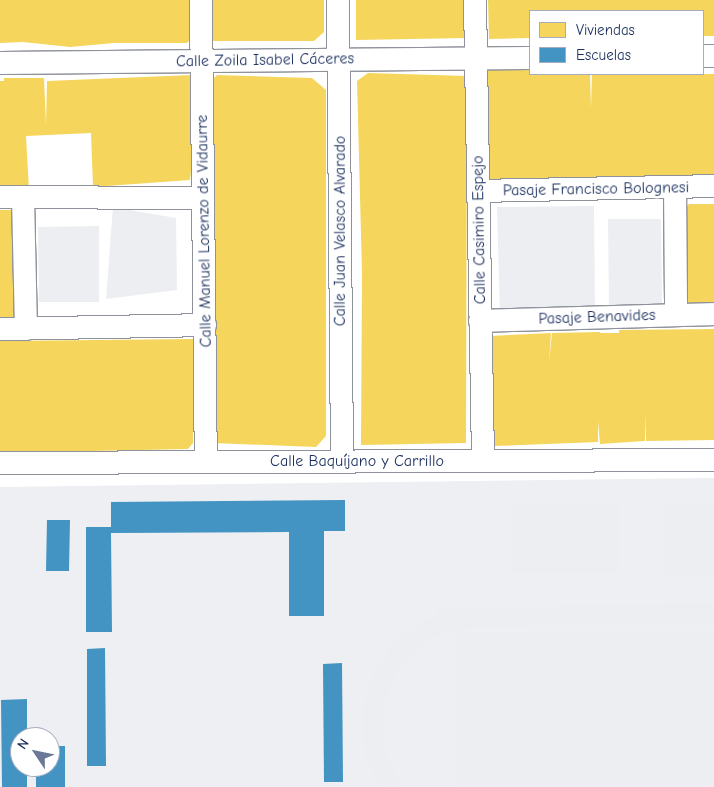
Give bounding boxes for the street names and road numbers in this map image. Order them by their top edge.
street label: Calle Zoila Isabel Cáceres [176,49,354,71]
street label: Calle Manuel Lorenzo de Vidaurre [192,114,216,348]
street label: Calle Juan Velasco Alvarado [330,136,350,326]
street label: Calle Casimiro Espejo [468,156,490,304]
street label: Pasaje Francisco Bolognesi [503,178,689,200]
street label: Pasaje Benavides [538,305,656,329]
street label: Calle Baquíjano y Carrillo [270,451,444,471]

